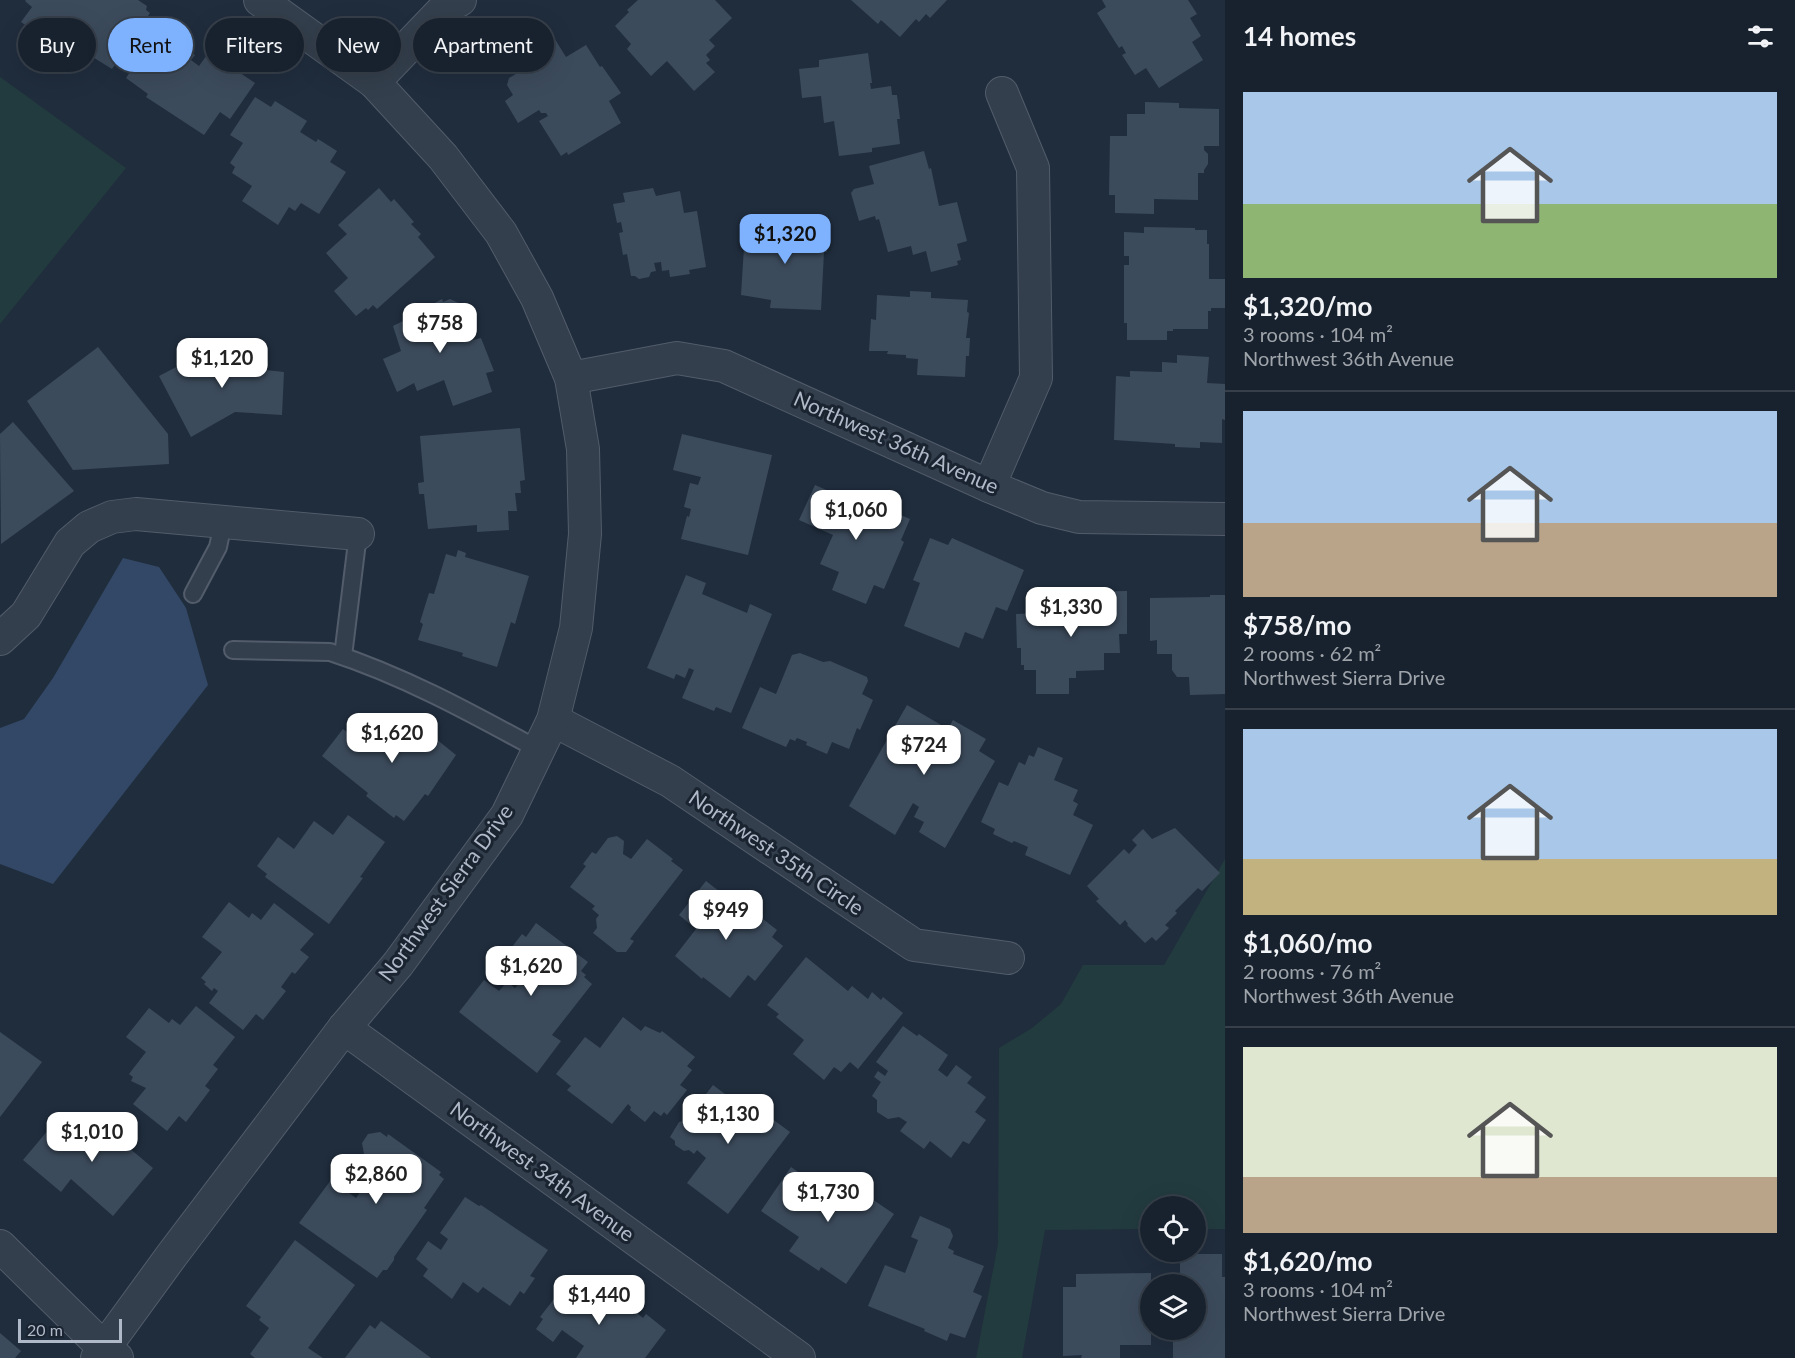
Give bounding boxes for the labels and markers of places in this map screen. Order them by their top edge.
pin: $1,320 [736,214,834,265]
pin: $758 [404,303,476,354]
pin: $1,120 [173,338,271,389]
pin: $1,060 [807,490,905,541]
pin: $1,330 [1022,587,1120,638]
pin: $1,620 [343,713,441,764]
pin: $724 [888,725,960,776]
pin: $949 [690,890,762,941]
pin: $1,620 [482,946,580,997]
pin: $1,130 [679,1094,777,1145]
pin: $1,010 [43,1112,141,1163]
pin: $2,860 [327,1154,425,1205]
pin: $1,730 [779,1172,877,1223]
pin: $1,440 [550,1275,648,1326]

